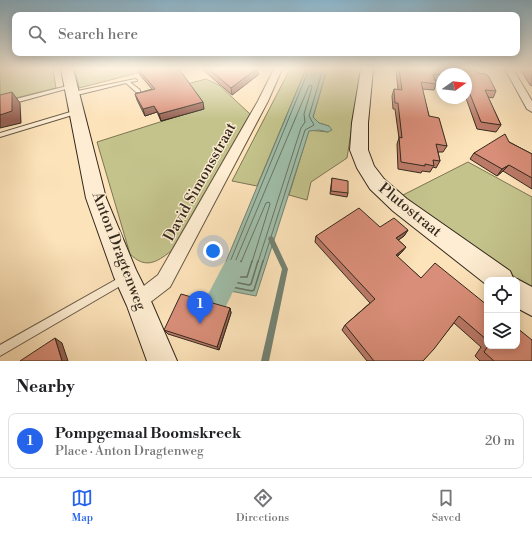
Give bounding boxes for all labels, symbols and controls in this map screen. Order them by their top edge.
search box [12,12,520,56]
icon: search [26,23,48,45]
text: Search here [58,25,138,44]
north arrow [436,68,472,104]
street label: David Simonsstraat [160,119,241,245]
street label: Plutostraat [375,179,446,242]
street label: Anton Dragtenweg [87,188,150,313]
your location [203,241,223,261]
map controls [484,277,520,349]
button: locate [484,277,520,313]
pin: 1 [187,291,213,324]
button: layers [484,313,520,349]
text: Nearby [16,376,75,398]
text: Pompgemaal Boomskreek [55,424,241,443]
text: 1 [27,433,33,449]
text: 20 m [485,433,515,449]
text: Place · Anton Dragtenweg [55,443,204,459]
tab: Map [71,487,93,525]
tab: Directions [236,487,289,525]
tab: Saved [432,487,461,525]

